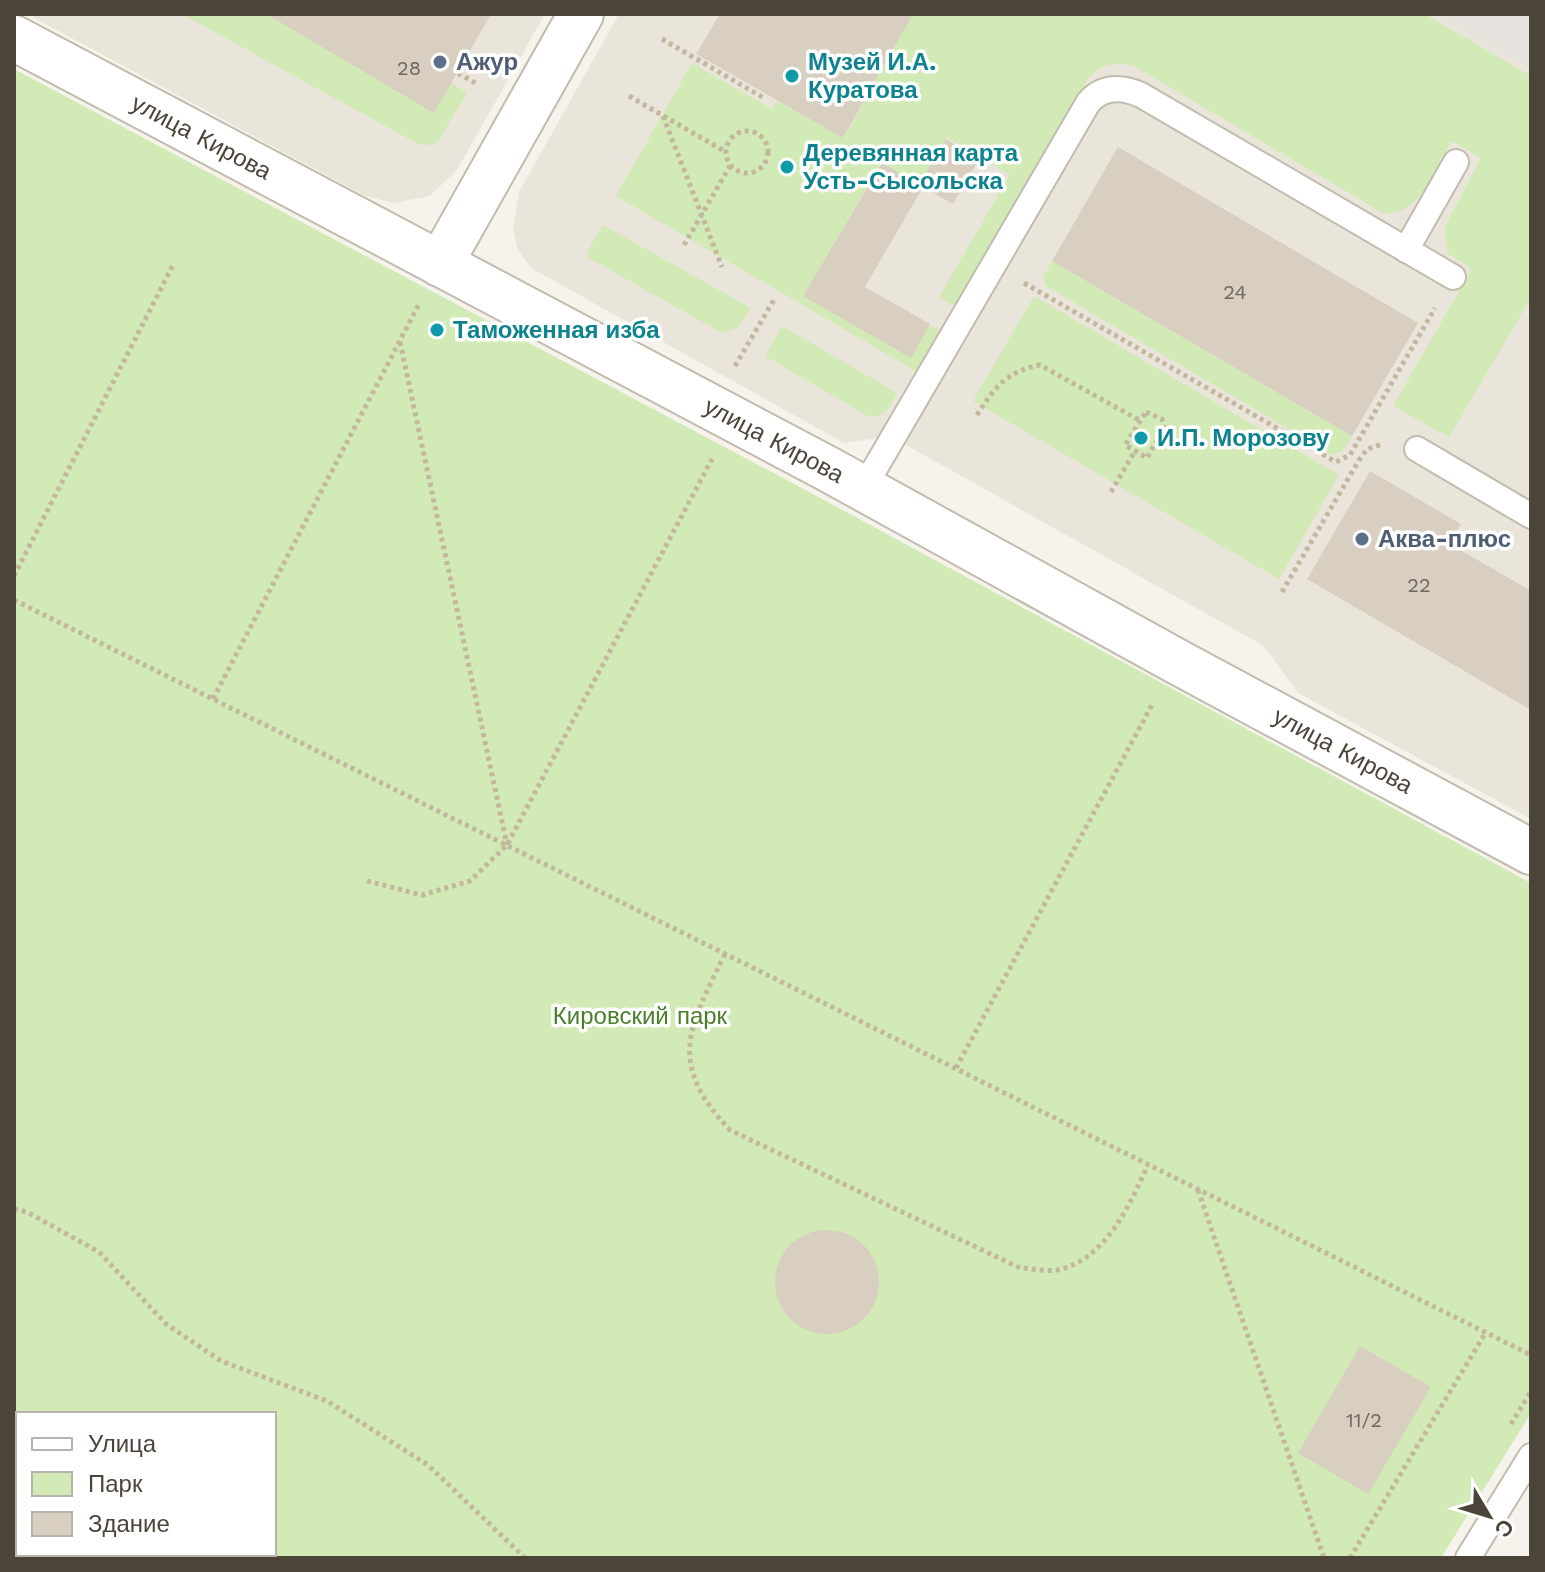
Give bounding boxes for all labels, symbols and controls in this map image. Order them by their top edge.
place label: Ажур [456,48,518,76]
place label: Музей И.А. Куратова [808,48,936,104]
marker: Ажур [431,53,449,71]
house number: 28 [397,56,421,80]
marker: Музей И.А. Куратова [783,67,801,85]
street label: улица Кирова [127,89,277,186]
place label: Деревянная карта Усть-Сысольска [803,139,1019,195]
marker: Деревянная карта Усть-Сысольска [778,158,796,176]
house number: 24 [1223,280,1247,304]
place label: Таможенная изба [453,316,660,344]
marker: Таможенная изба [428,321,446,339]
street label: улица Кирова [699,392,849,489]
place label: И.П. Морозову [1157,424,1330,452]
marker: И.П. Морозову [1132,429,1150,447]
place label: Аква-плюс [1378,525,1511,553]
marker: Аква-плюс [1353,530,1371,548]
house number: 22 [1407,573,1431,597]
street label: улица Кирова [1268,702,1418,800]
park label: Кировский парк [553,1002,728,1030]
house number: 11/2 [1346,1408,1382,1432]
legend [16,1412,276,1556]
text: Улица [88,1430,157,1458]
text: Парк [88,1470,143,1498]
north arrow [1449,1476,1529,1556]
text: Здание [88,1510,170,1538]
text: С [1490,1514,1519,1542]

